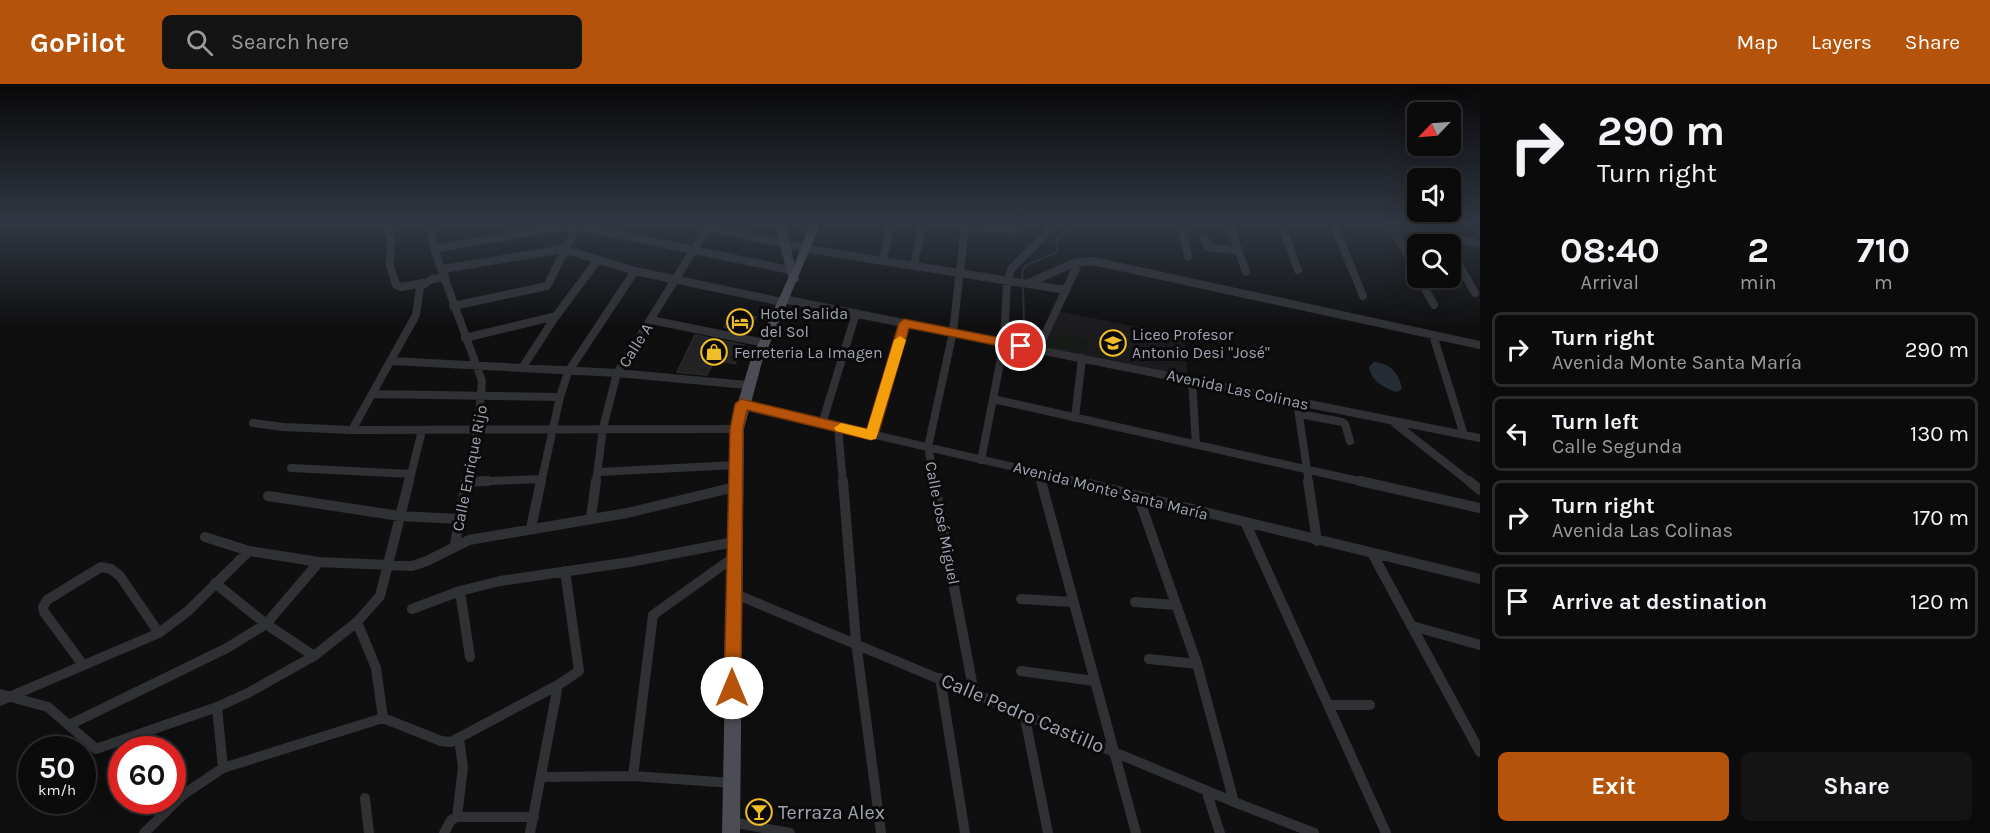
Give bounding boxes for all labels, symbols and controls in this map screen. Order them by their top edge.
search box [162,15,582,69]
text: GoPilot [30,26,126,59]
icon: search [183,26,216,59]
text: Search here [231,29,349,55]
text: Map [1736,30,1778,54]
text: Layers [1811,30,1872,54]
text: Share [1905,30,1960,54]
north arrow [1407,102,1461,156]
map controls [1407,102,1461,288]
text: 290 m [1597,106,1725,156]
icon: right [1498,108,1576,186]
text: Turn right [1597,157,1717,189]
button: sound [1407,168,1461,222]
text: 08:40 [1560,229,1660,271]
text: 2 [1747,229,1769,271]
text: 710 [1857,229,1910,271]
button: search [1407,234,1461,288]
text: Arrival [1581,271,1639,294]
text: min [1740,271,1777,294]
text: m [1874,271,1893,294]
place label: Hotel Salida del Sol [760,304,848,341]
hotel icon: Hotel Salida del Sol [725,307,755,337]
street label: Calle A [614,320,656,371]
pin [995,320,1046,371]
place label: Liceo Profesor Antonio Desi "José" [1132,325,1270,362]
text: Turn right [1552,325,1655,351]
school or university icon: Liceo Profesor Antonio Desi "José" [1098,328,1128,358]
icon: arrive [1004,329,1037,362]
icon: right [1501,333,1534,366]
shop icon: Ferreteria La Imagen [699,337,729,367]
text: 290 m [1905,337,1969,363]
place label: Ferreteria La Imagen [734,343,883,362]
text: Avenida Monte Santa María [1552,351,1802,374]
street label: Avenida Las Colinas [1165,365,1311,414]
street label: Calle Enrique Rijo [448,403,491,533]
text: Turn left [1552,409,1639,435]
icon: left [1501,417,1534,450]
text: 130 m [1910,421,1969,447]
text: Calle Segunda [1552,435,1682,458]
street label: Avenida Monte Santa María [1012,457,1210,524]
street label: Calle José Miguel [921,460,964,586]
text: Turn right [1552,493,1655,519]
icon: right [1501,501,1534,534]
text: 170 m [1913,505,1969,531]
text: Avenida Las Colinas [1552,519,1733,542]
icon: arrive [1501,585,1534,618]
text: Arrive at destination [1552,589,1767,615]
text: 120 m [1910,589,1969,615]
position arrow [700,656,764,720]
street label: Calle Pedro Castillo [938,669,1108,758]
speed limit sign: 60 [108,736,186,814]
text: 50 [39,750,75,786]
button: Exit [1498,752,1729,821]
button: Share [1741,752,1972,821]
text: km/h [38,781,76,799]
bar icon: Terraza Alex [744,797,774,827]
place label: Terraza Alex [778,801,885,824]

